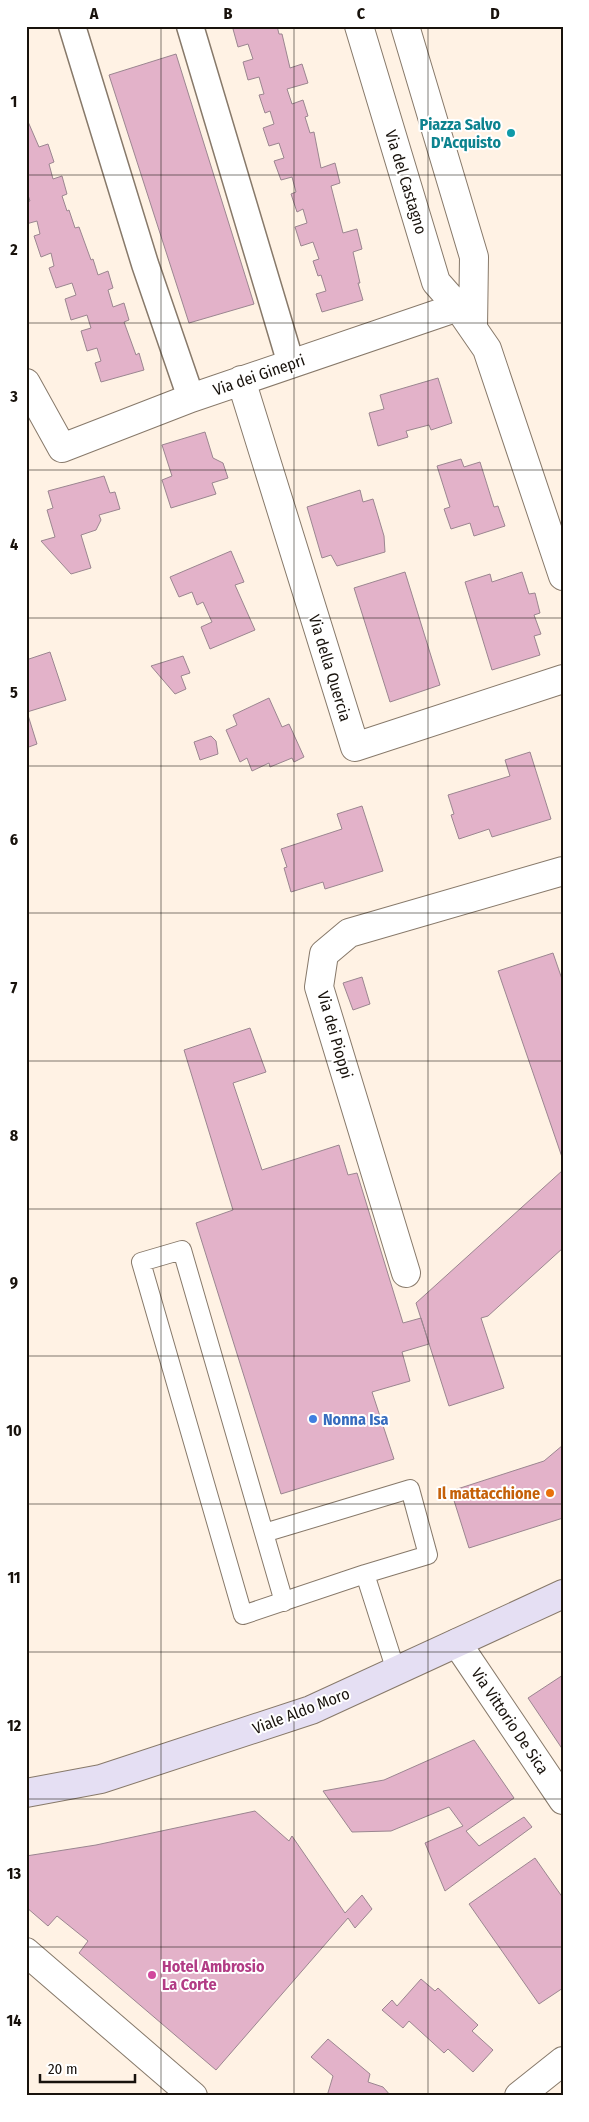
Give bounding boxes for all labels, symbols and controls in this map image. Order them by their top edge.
text: A [89,4,99,23]
text: B [224,4,233,23]
text: C [357,4,366,23]
text: D [490,4,500,23]
text: 1 [11,92,17,111]
place label: Piazza Salvo D'Acquisto [419,115,501,152]
marker: Piazza Salvo D'Acquisto [505,127,517,139]
street label: Via del Castagno [381,128,431,236]
text: 2 [9,240,18,259]
street label: Via dei Ginepri [211,350,307,400]
text: 3 [9,387,18,406]
text: 4 [10,535,18,554]
street label: Via della Quercia [305,612,355,724]
text: 5 [10,683,18,702]
text: 6 [10,830,18,849]
text: 7 [11,978,18,997]
street label: Via dei Pioppi [313,989,357,1081]
text: 8 [10,1126,19,1145]
text: 9 [10,1273,18,1292]
place label: Nonna Isa [323,1410,388,1429]
marker: Nonna Isa [307,1413,319,1425]
text: 10 [6,1421,22,1440]
place label: Il mattacchione [438,1484,540,1503]
marker: Il mattacchione [544,1487,556,1499]
text: 11 [7,1568,21,1587]
street label: Via Vittorio De Sica [467,1664,553,1778]
street label: Viale Aldo Moro [250,1684,352,1738]
text: 12 [7,1716,22,1735]
text: 13 [7,1864,22,1883]
place label: Hotel Ambrosio La Corte [162,1957,265,1994]
marker: Hotel Ambrosio La Corte [146,1969,158,1981]
text: 14 [7,2011,22,2030]
scale bar [40,2052,135,2084]
text: 20 m [48,2060,78,2078]

